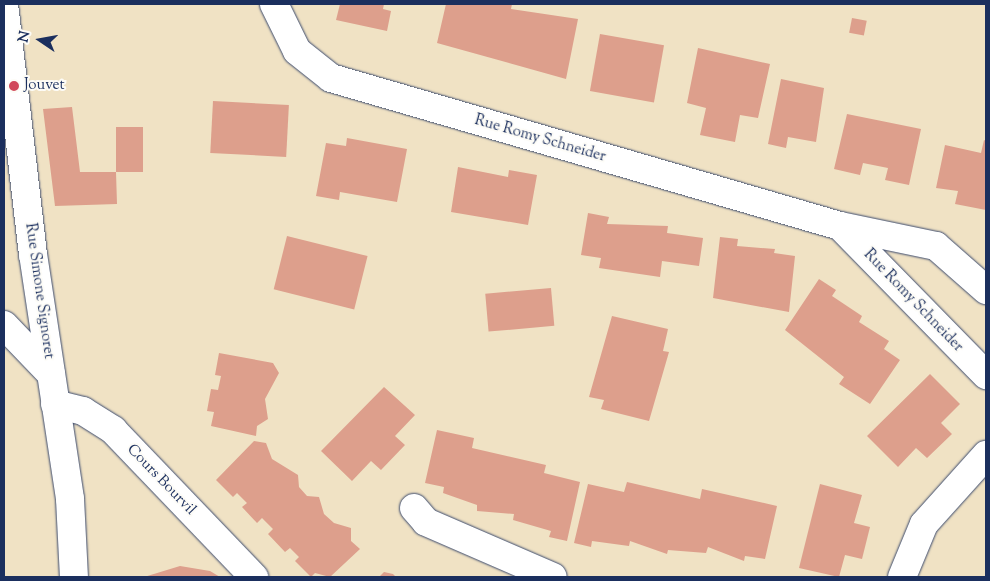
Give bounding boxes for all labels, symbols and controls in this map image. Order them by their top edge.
north arrow [15,15,65,65]
text: N [14,29,36,44]
place label: Jouvet [24,77,65,95]
marker: Jouvet [8,80,20,92]
street label: Rue Romy Schneider [472,112,608,166]
street label: Rue Simone Signoret [21,222,57,360]
street label: Rue Romy Schneider [859,246,967,356]
street label: Cours Bourvil [123,441,199,519]

